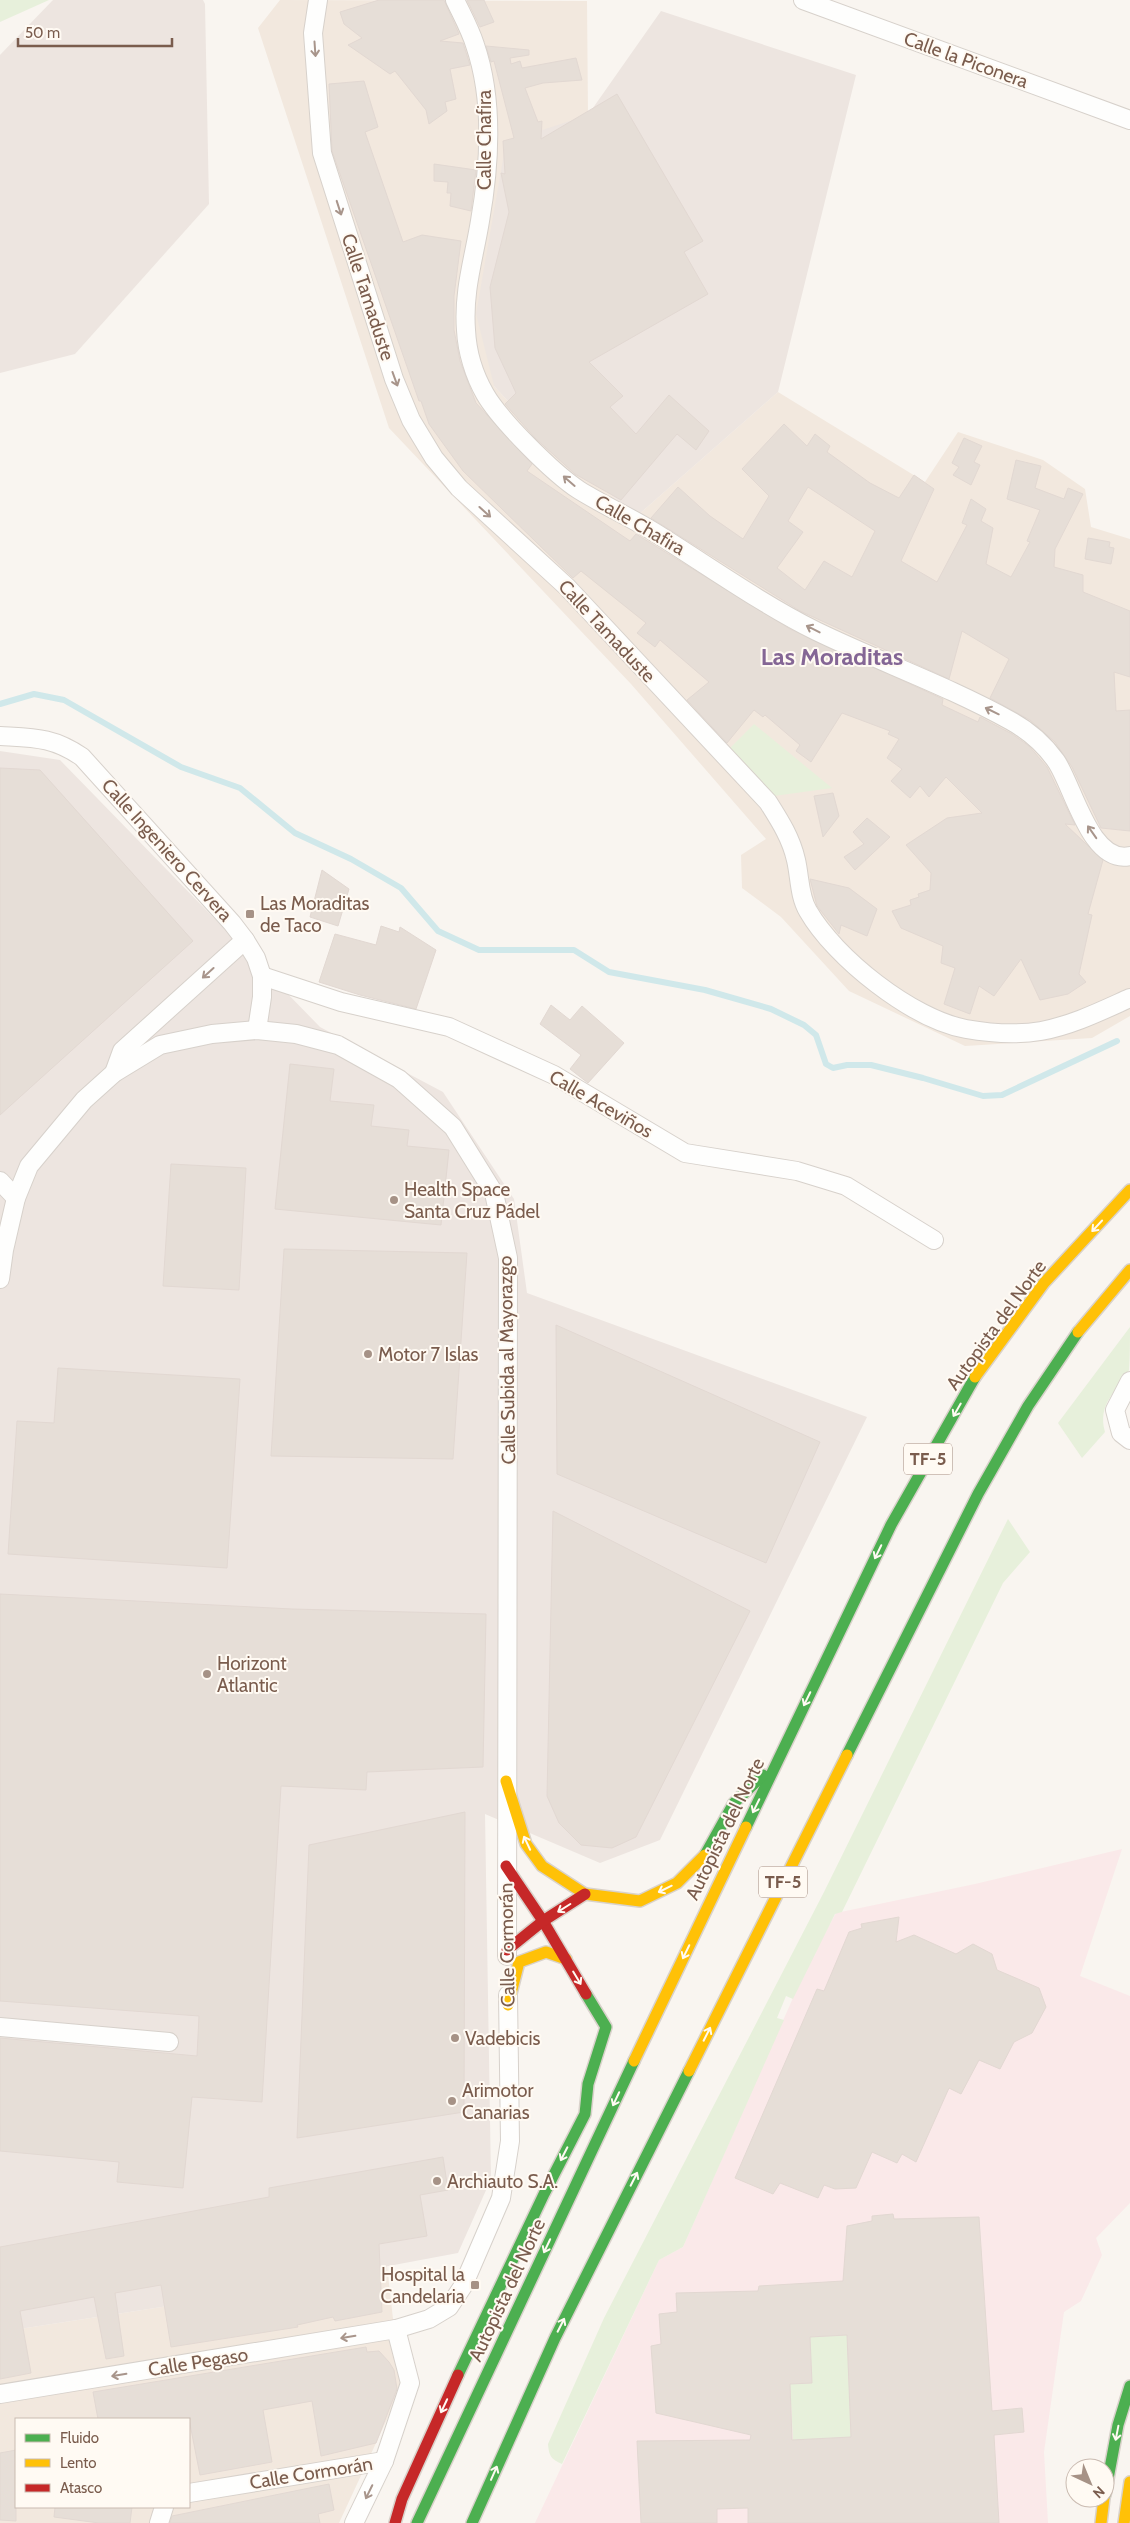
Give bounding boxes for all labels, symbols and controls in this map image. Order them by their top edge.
scale bar [18,15,171,47]
text: 50 m [25,24,60,42]
street label: Calle la Piconera [901,27,1031,93]
one-way arrow [310,40,319,56]
street label: Calle Chafira [473,90,496,190]
one-way arrow [335,200,345,216]
street label: Calle Tamaduste [337,231,399,364]
one-way arrow [391,371,400,387]
one-way arrow [563,476,576,487]
street label: Calle Chafira [591,490,689,560]
one-way arrow [479,506,491,518]
street label: Calle Tamaduste [554,575,661,687]
one-way arrow [805,624,820,634]
district label: Las Moraditas [761,642,903,671]
one-way arrow [985,706,1000,715]
street label: Calle Ingeniero Cervera [97,774,237,926]
one-way arrow [1087,826,1097,840]
place label: Las Moraditas de Taco [260,892,370,937]
marker: Las Moraditas de Taco [244,908,256,920]
one-way arrow [202,967,215,979]
street label: Calle Aceviños [545,1065,657,1143]
place label: Health Space Santa Cruz Pádel [404,1178,540,1223]
marker: Health Space Santa Cruz Pádel [388,1194,400,1206]
one-way arrow [1091,1219,1103,1232]
street label: Calle Subida al Mayorazgo [494,1255,520,1465]
street label: Autopista del Norte [941,1255,1051,1395]
place label: Motor 7 Islas [378,1343,479,1366]
marker: Motor 7 Islas [362,1348,374,1360]
one-way arrow [951,1403,961,1417]
road number: TF-5 [904,1444,952,1475]
one-way arrow [872,1544,882,1559]
place label: Horizont Atlantic [217,1652,287,1697]
marker: Horizont Atlantic [201,1668,213,1680]
one-way arrow [802,1691,812,1706]
street label: Autopista del Norte [681,1754,769,1904]
one-way arrow [751,1798,760,1813]
one-way arrow [521,1835,531,1850]
road number: TF-5 [759,1866,807,1898]
street label: Calle Cormorán [494,1883,520,2007]
one-way arrow [658,1885,673,1894]
one-way arrow [558,1903,572,1913]
one-way arrow [681,1944,690,1959]
one-way arrow [573,1970,583,1984]
place label: Vadebicis [465,2027,540,2050]
one-way arrow [703,2027,712,2042]
marker: Vadebicis [449,2032,461,2044]
place label: Arimotor Canarias [462,2079,534,2124]
one-way arrow [610,2091,620,2106]
marker: Arimotor Canarias [446,2095,458,2107]
one-way arrow [559,2146,568,2161]
place label: Archiauto S.A. [447,2170,558,2193]
one-way arrow [629,2172,639,2187]
marker: Archiauto S.A. [431,2175,443,2187]
street label: Autopista del Norte [464,2215,550,2365]
one-way arrow [541,2238,551,2253]
place label: Hospital la Candelaria [381,2263,465,2308]
marker: Hospital la Candelaria [469,2279,481,2291]
one-way arrow [556,2317,566,2332]
one-way arrow [340,2333,356,2343]
street label: Calle Pegaso [146,2343,250,2381]
one-way arrow [111,2370,127,2380]
one-way arrow [439,2398,448,2413]
legend [15,2418,190,2508]
one-way arrow [1111,2425,1121,2441]
text: Fluido [60,2429,99,2447]
street label: Calle Cormorán [248,2452,374,2494]
text: Lento [60,2454,97,2472]
north arrow [1065,2458,1115,2508]
one-way arrow [490,2466,500,2481]
text: Atasco [60,2479,102,2497]
text: N [1089,2482,1109,2502]
one-way arrow [364,2484,373,2499]

